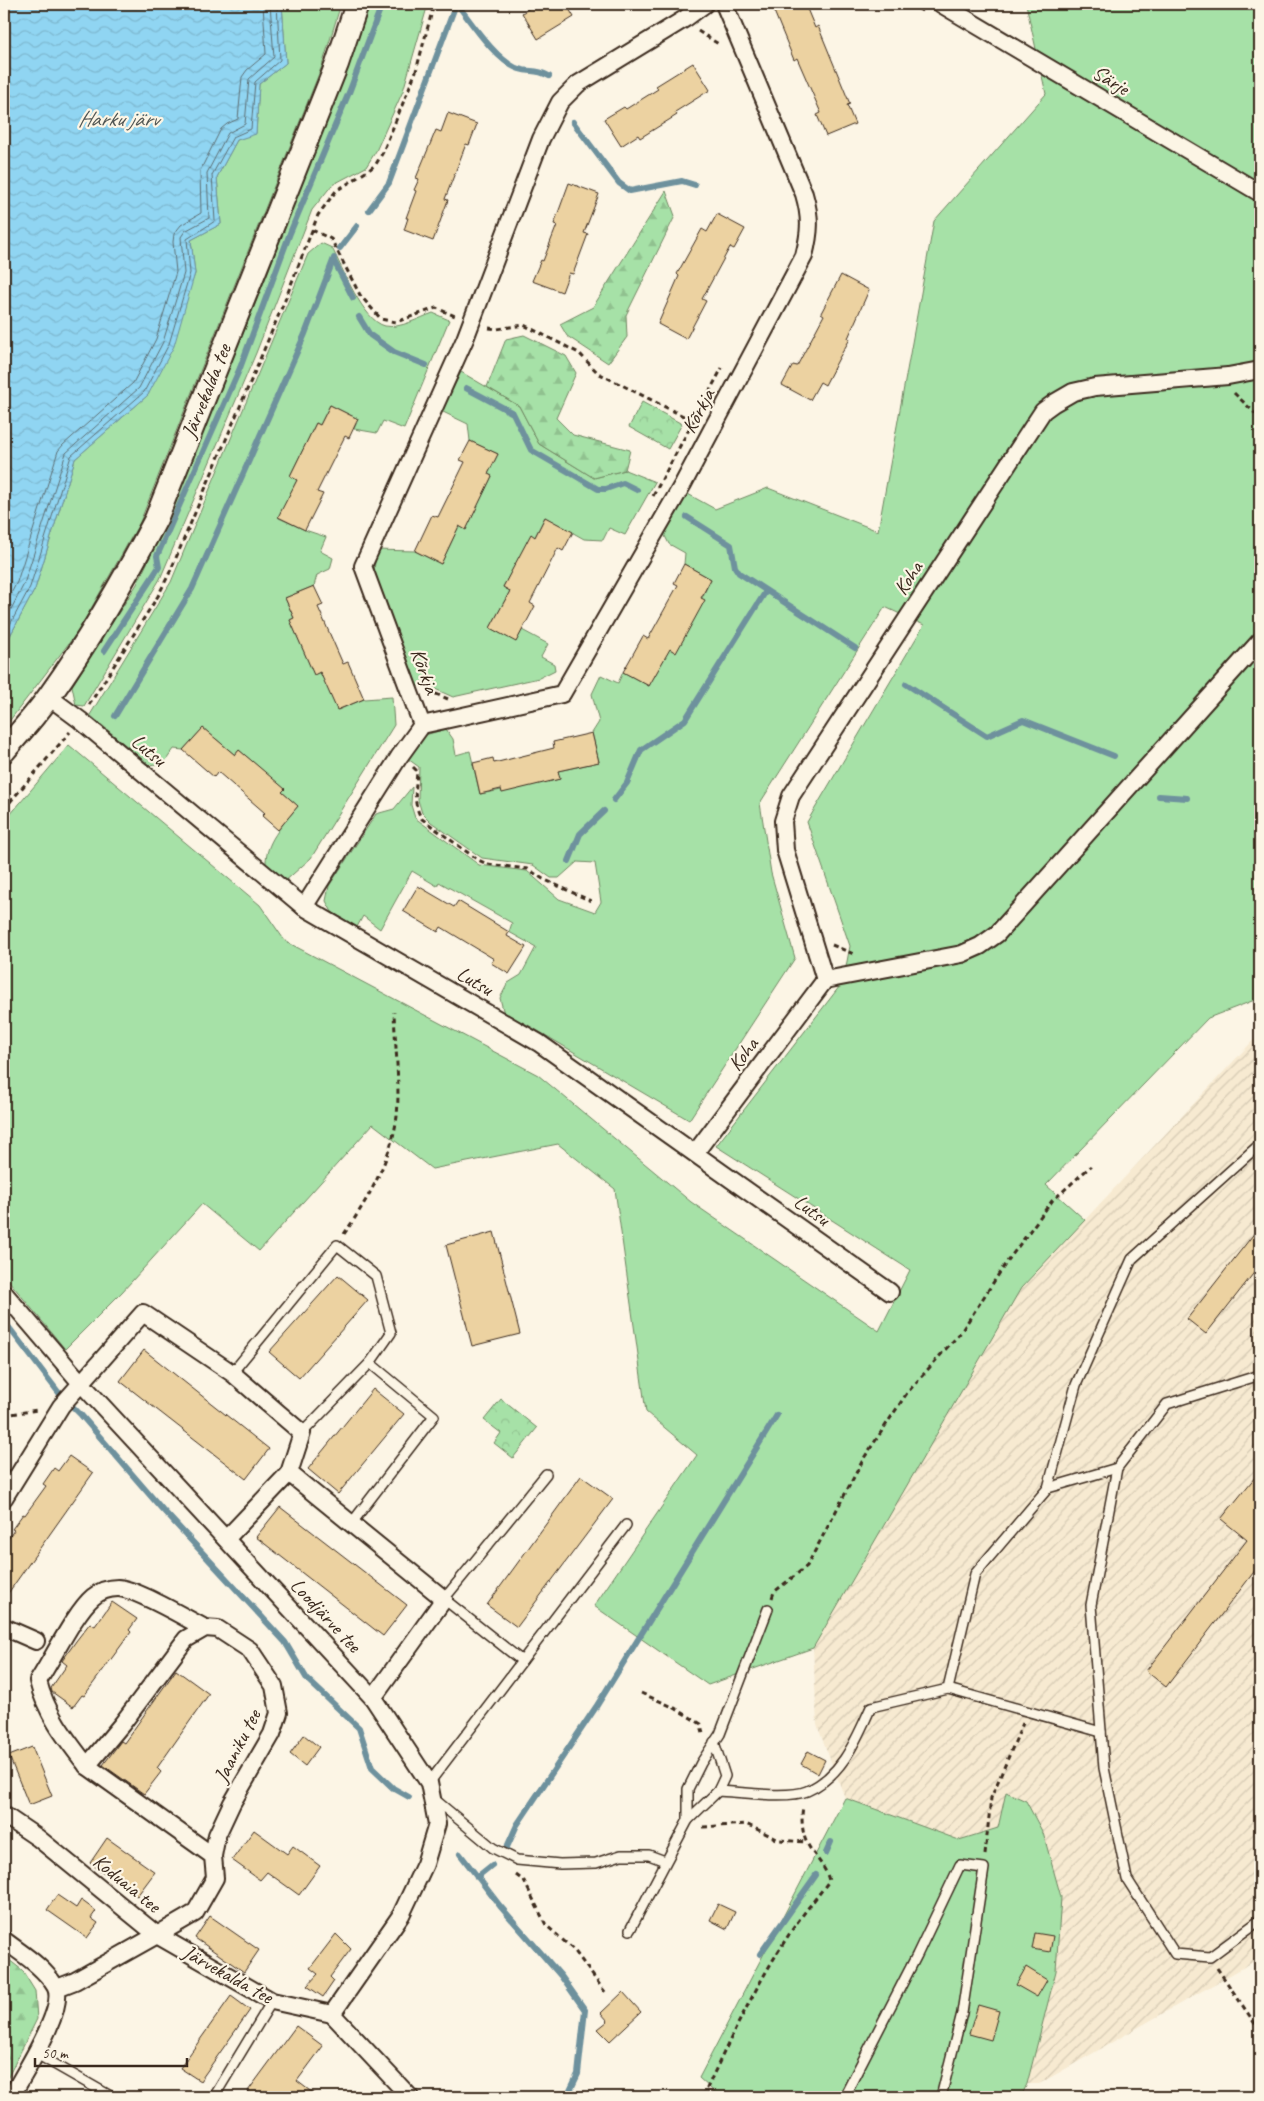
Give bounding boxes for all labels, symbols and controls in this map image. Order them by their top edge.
street label: Särje [1088,59,1136,102]
water label: Harku järv [78,105,162,133]
street label: Järvekalda tee [175,339,237,443]
street label: Kõrkja [676,383,721,438]
street label: Koha [888,555,929,600]
street label: Kõrkja [405,645,446,699]
street label: Lutsu [126,728,173,773]
street label: Lutsu [452,960,499,1002]
street label: Koha [722,1031,765,1076]
street label: Lutsu [789,1188,836,1232]
street label: Loodjärve tee [285,1572,368,1659]
street label: Jaaniku tee [207,1704,267,1788]
street label: Koduaia tee [88,1848,168,1919]
street label: Järvekalda tee [177,1938,279,2010]
scale bar [35,2036,188,2068]
text: 50 m [42,2044,69,2063]

